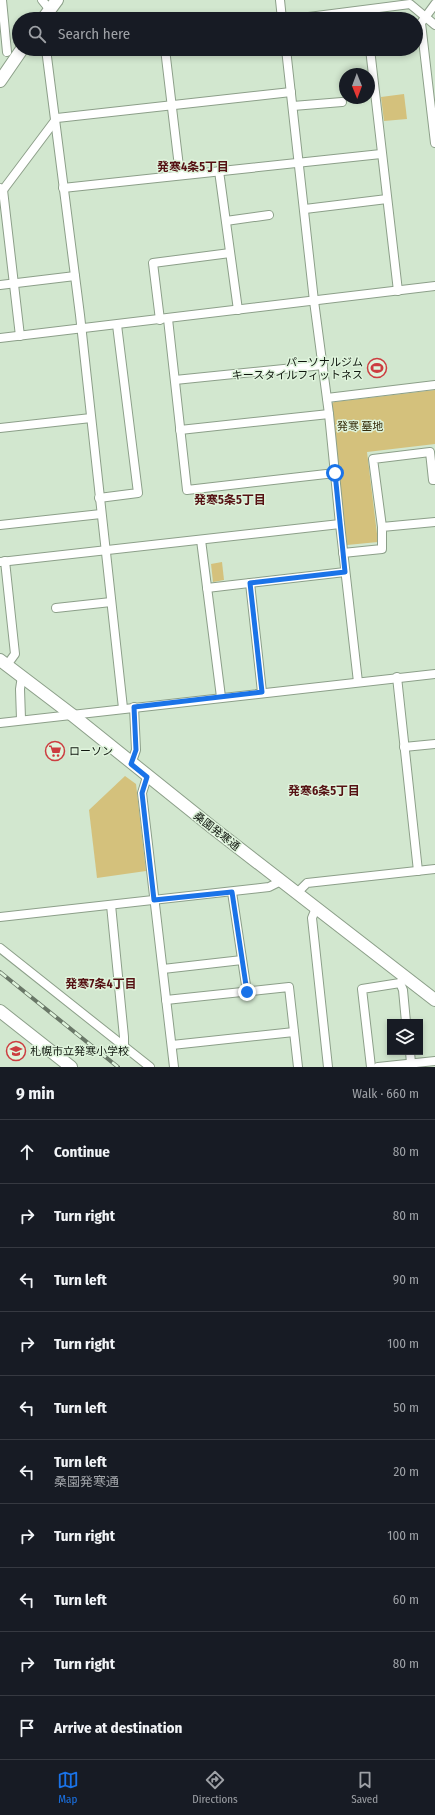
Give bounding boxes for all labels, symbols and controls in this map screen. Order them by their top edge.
search box [12,12,423,56]
icon: search [26,23,48,45]
text: Search here [58,25,130,43]
north arrow [339,68,375,104]
district label: 発寒4条5丁目 [157,160,229,174]
place label: パーソナルジム キースタイルフィットネス [232,356,363,382]
sports icon: パーソナルジム キースタイルフィットネス [366,357,388,379]
park label: 発寒 墓地 [337,420,383,433]
route start [326,464,344,482]
district label: 発寒5条5丁目 [194,493,266,507]
supermarket icon: ローソン [44,740,66,762]
place label: ローソン [69,745,113,758]
district label: 発寒6条5丁目 [288,784,360,798]
street label: 桑園発寒通 [191,809,242,853]
district label: 発寒7条4丁目 [65,977,137,991]
route end [238,983,256,1001]
map controls [387,1019,423,1055]
button: layers [387,1019,423,1055]
school or university icon: 札幌市立発寒小学校 [5,1040,27,1062]
place label: 札幌市立発寒小学校 [30,1045,129,1058]
text: 9 min [16,1083,55,1104]
text: Walk · 660 m [352,1086,419,1101]
icon: ahead [16,1141,38,1163]
text: Continue [54,1143,110,1161]
text: 80 m [393,1144,419,1159]
icon: right [16,1205,38,1227]
text: Turn right [54,1207,115,1225]
text: 80 m [393,1208,419,1223]
icon: left [16,1269,38,1291]
text: Turn left [54,1271,107,1289]
text: 90 m [393,1272,419,1287]
icon: right [16,1333,38,1355]
text: Turn right [54,1335,115,1353]
text: 100 m [387,1336,419,1351]
icon: left [16,1397,38,1419]
text: Turn left [54,1399,107,1417]
text: 50 m [393,1400,419,1415]
text: Turn left [54,1453,107,1471]
icon: left [16,1461,38,1483]
text: 20 m [393,1464,419,1479]
text: 桑園発寒通 [54,1474,119,1489]
icon: right [16,1525,38,1547]
text: Turn right [54,1527,115,1545]
text: 100 m [387,1528,419,1543]
icon: left [16,1589,38,1611]
text: Turn left [54,1591,107,1609]
text: 60 m [393,1592,419,1607]
icon: right [16,1653,38,1675]
text: Turn right [54,1655,115,1673]
text: 80 m [393,1656,419,1671]
icon: arrive [16,1717,38,1739]
text: Arrive at destination [54,1719,182,1737]
tab: Map [57,1769,79,1806]
tab: Directions [192,1769,238,1806]
tab: Saved [351,1769,378,1806]

